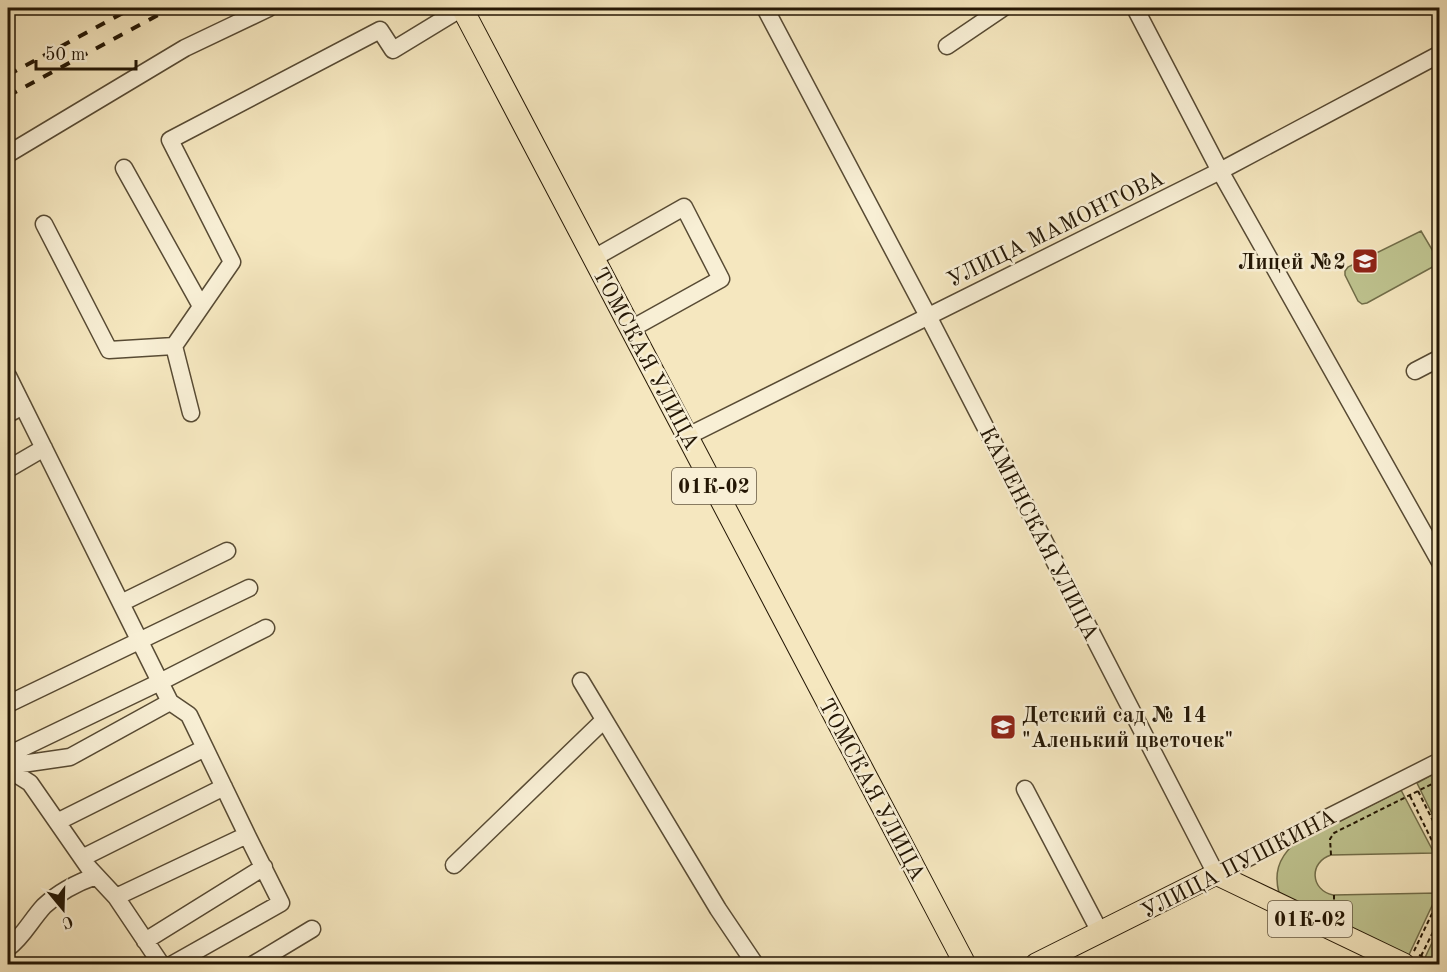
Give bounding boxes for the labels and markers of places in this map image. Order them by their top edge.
school or university icon: Лицей №2 [1350,246,1380,276]
place label: Лицей №2 [1238,252,1346,274]
place label: Детский сад № 14 "Аленький цветочек" [1022,705,1233,752]
school or university icon: Детский сад № 14 "Аленький цветочек" [988,712,1018,742]

